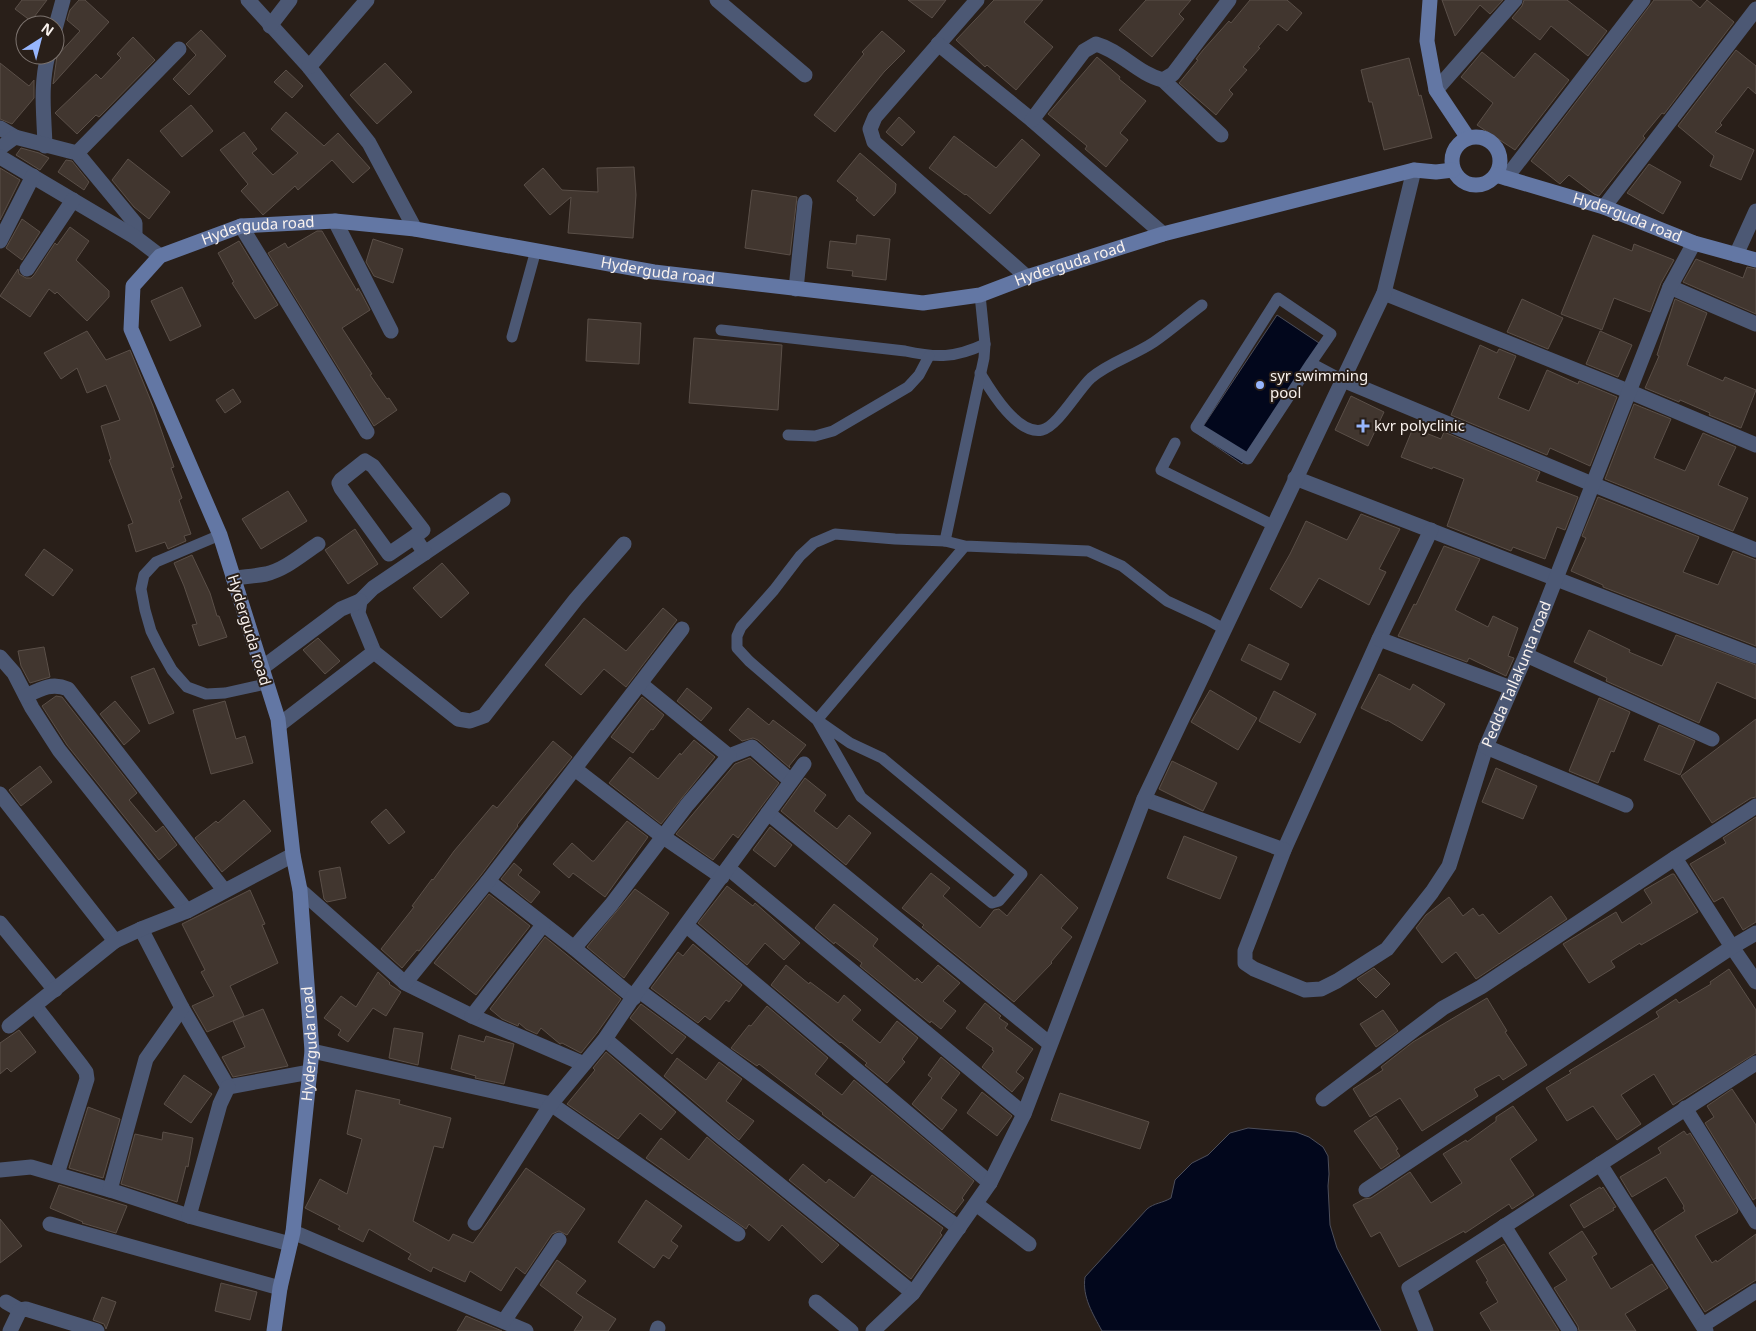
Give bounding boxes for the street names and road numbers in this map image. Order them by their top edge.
street label: Hyderguda road [1571,187,1685,246]
street label: Hyderguda road [198,211,315,249]
street label: Hyderguda road [1011,236,1128,290]
street label: Hyderguda road [599,252,716,288]
street label: Hyderguda road [224,572,276,688]
street label: Pedda Tallakunta road [1476,598,1555,750]
street label: Hyderguda road [296,986,321,1102]

